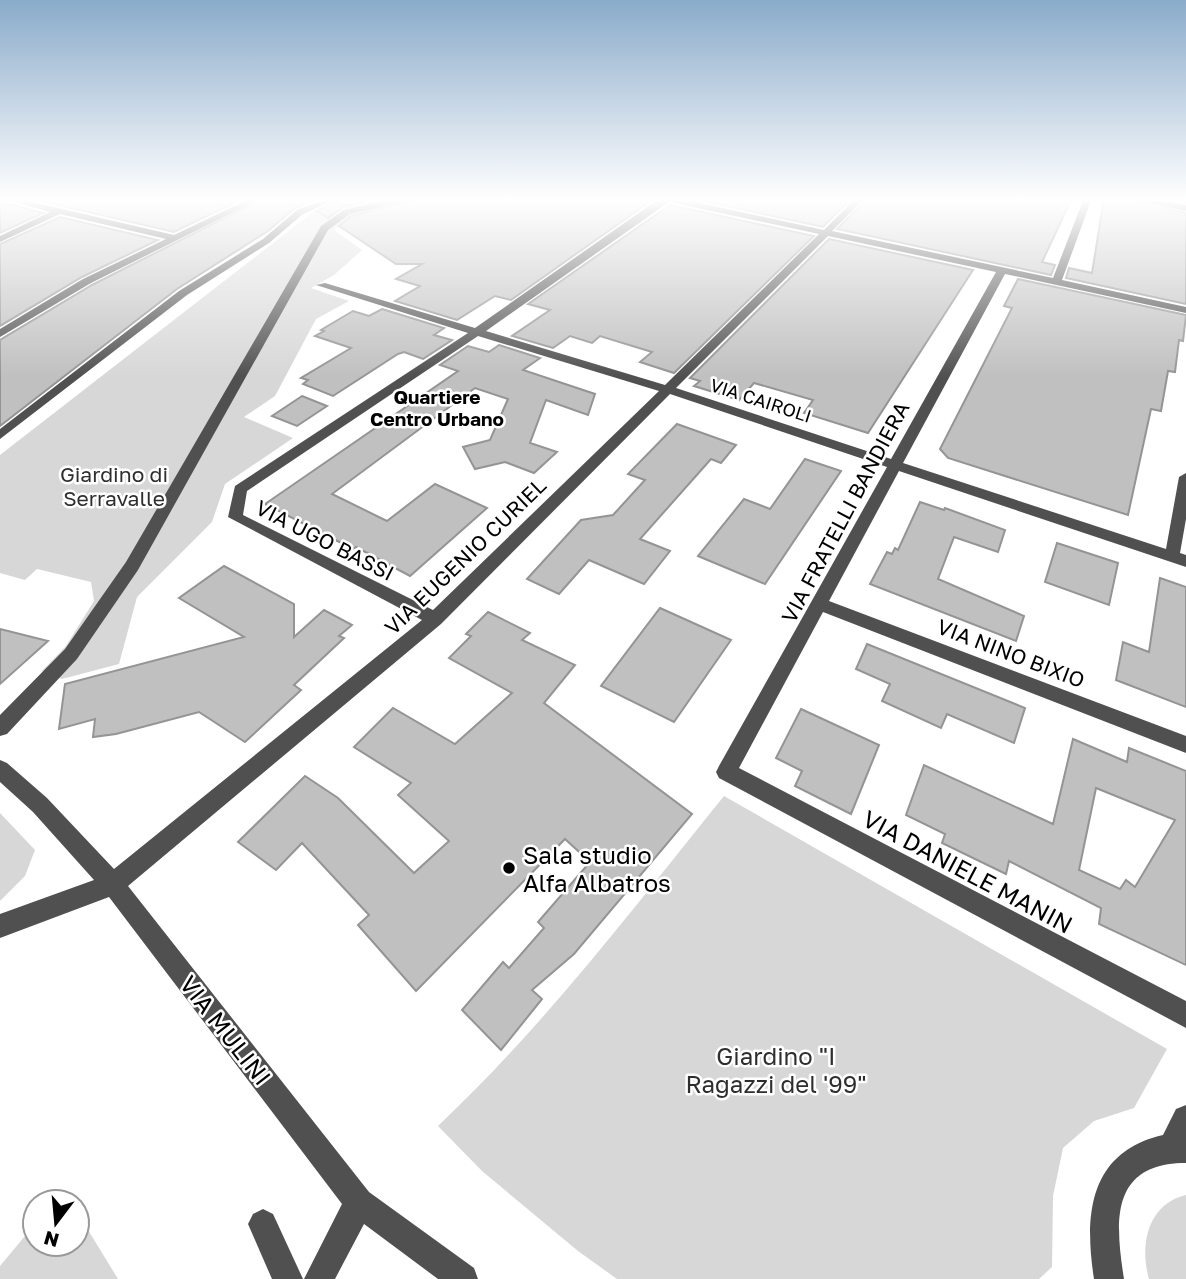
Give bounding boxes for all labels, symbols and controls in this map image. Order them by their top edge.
street label: VIA CAIROLI [708,373,814,427]
district label: Quartiere Centro Urbano [370,385,504,430]
street label: VIA FRATELLI BANDIERA [776,397,914,627]
park label: Giardino di Serravalle [60,461,168,511]
street label: VIA EUGENIO CURIEL [379,472,551,640]
street label: VIA UGO BASSI [251,494,399,586]
street label: VIA NINO BIXIO [934,613,1088,693]
street label: VIA DANIELE MANIN [858,803,1078,939]
place label: Sala studio Alfa Albatros [523,840,671,897]
marker: Sala studio Alfa Albatros [501,860,517,876]
street label: VIA MULINI [174,970,278,1090]
park label: Giardino "I Ragazzi del '99" [685,1041,867,1098]
north arrow [21,1188,91,1258]
text: N [41,1227,61,1253]

